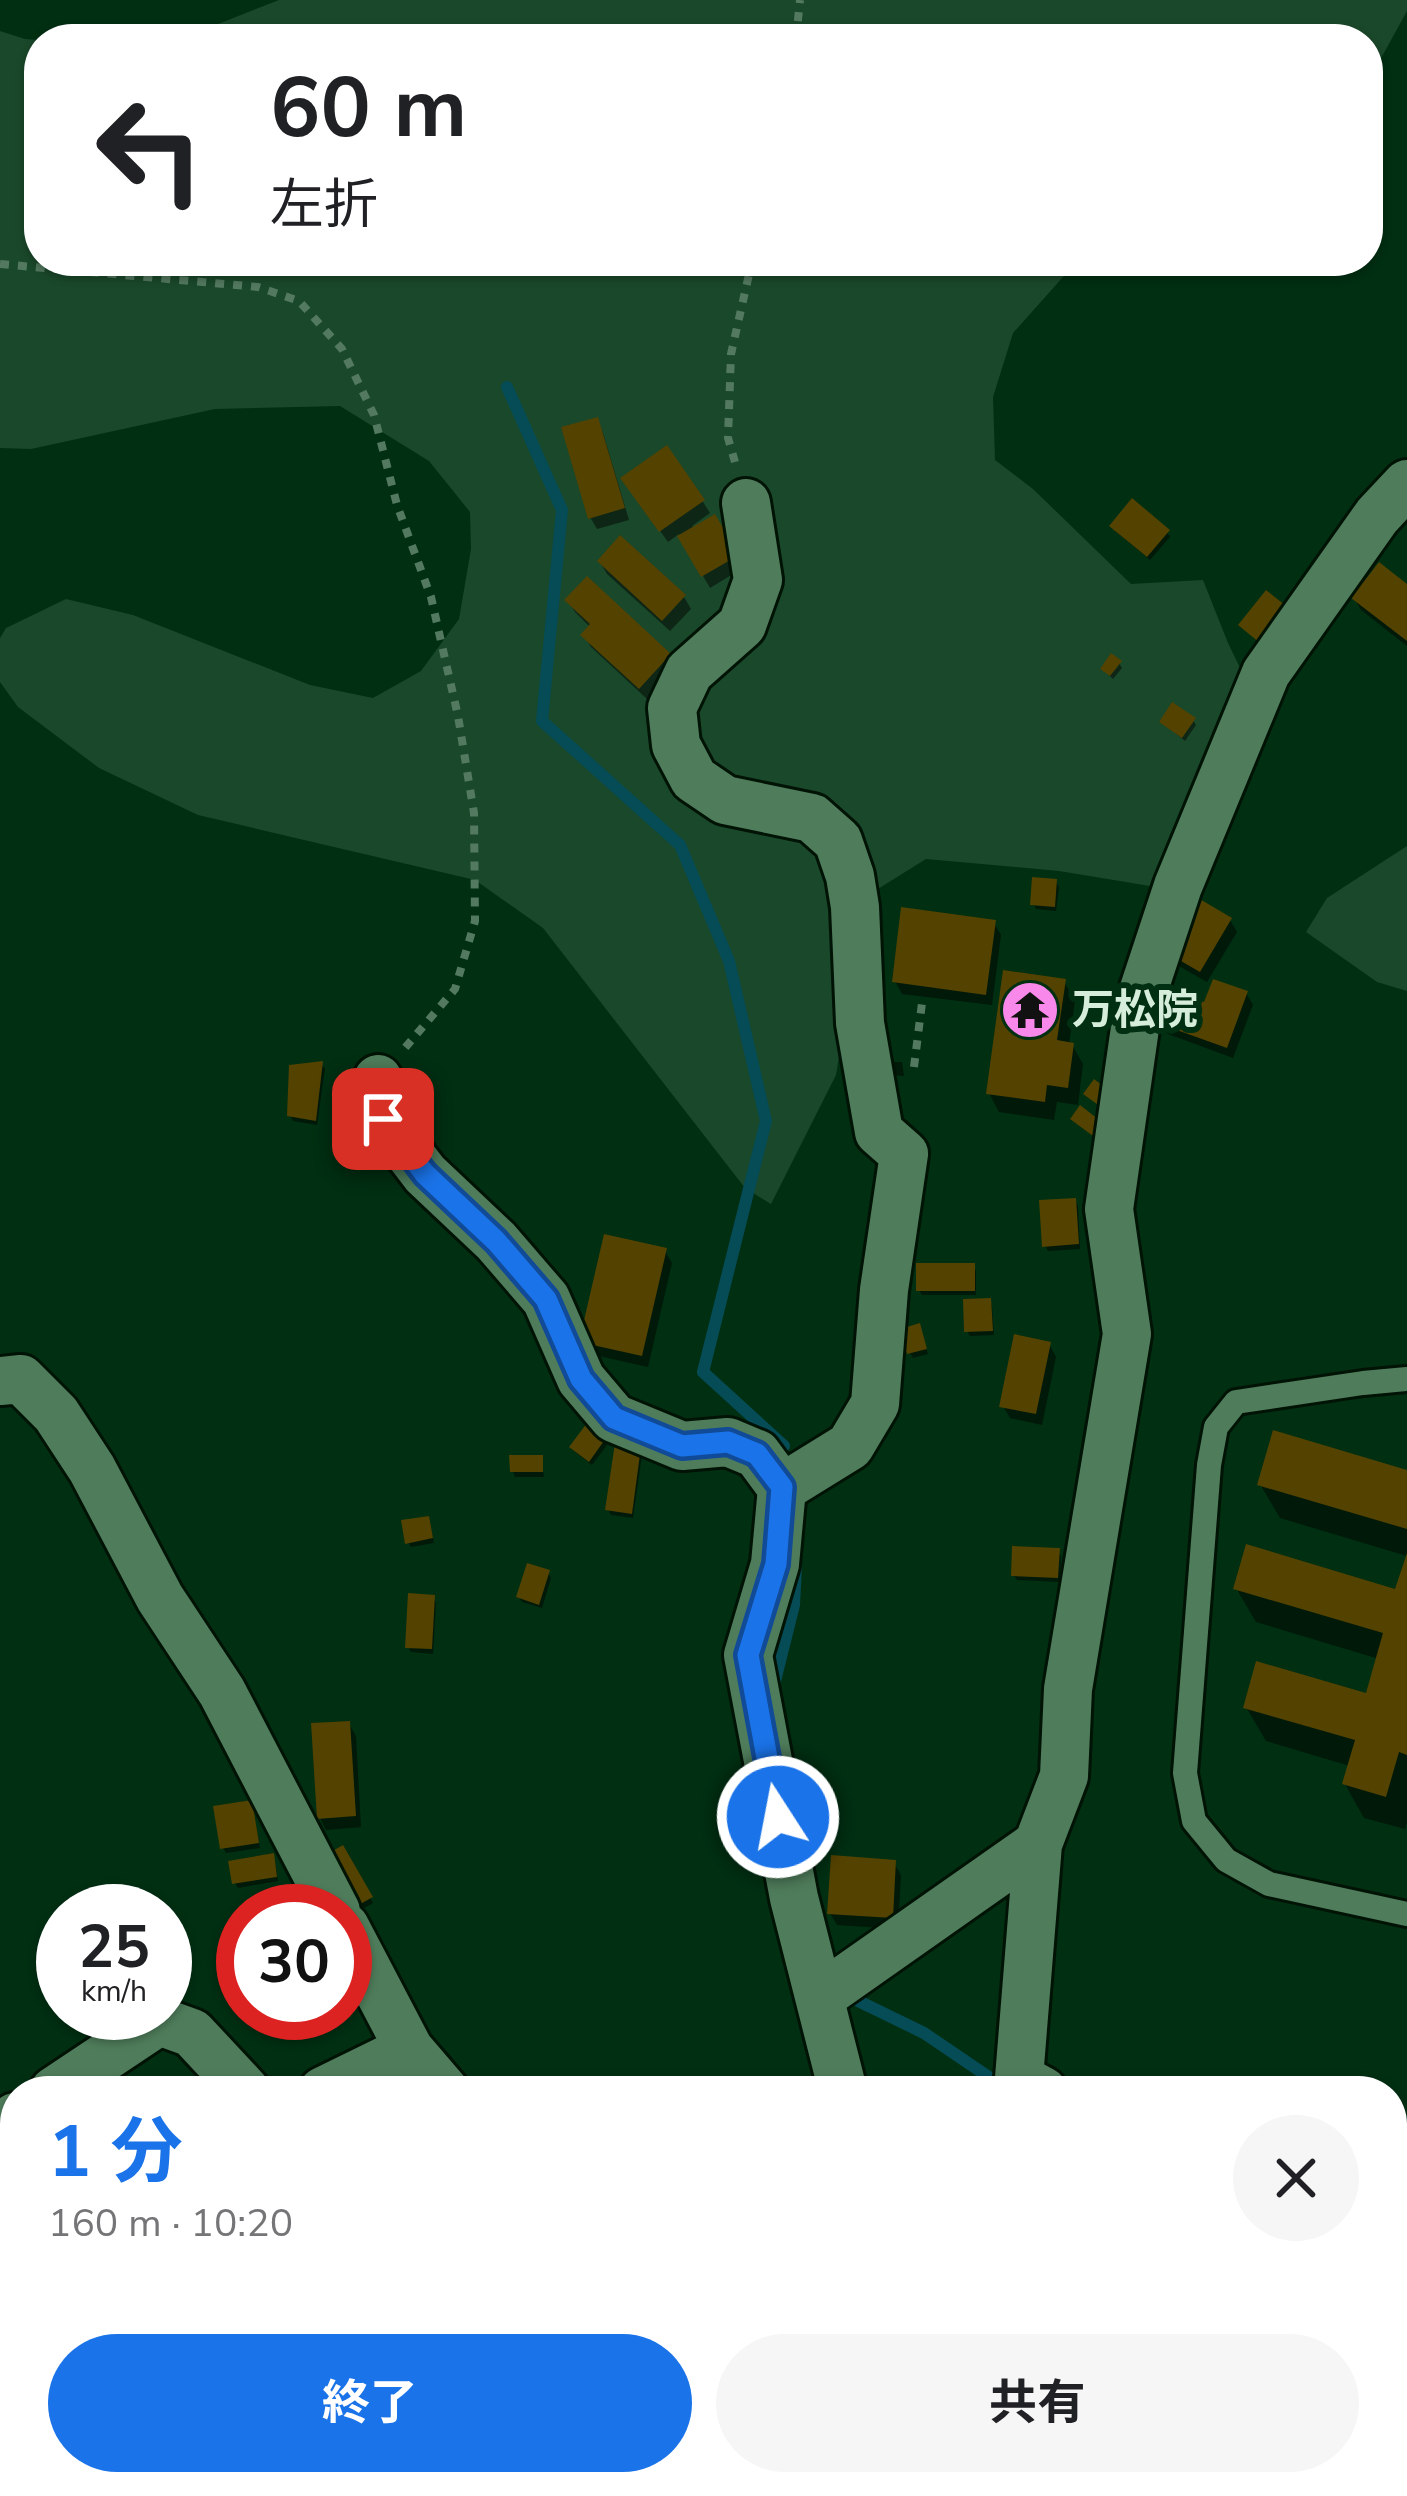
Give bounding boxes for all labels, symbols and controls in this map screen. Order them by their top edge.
text: 60 m [270,51,467,166]
icon: left [72,72,228,228]
text: 左折 [270,168,378,242]
temple icon: 万松院 [999,979,1061,1041]
place label: 万松院 [1072,982,1198,1039]
pin [332,1068,434,1170]
icon: arrive [350,1086,416,1152]
position arrow [715,1754,841,1880]
speed limit sign: 30 [216,1884,372,2040]
text: 25 [78,1906,150,1988]
text: km/h [81,1971,147,2012]
text: 1 分 [48,2103,183,2201]
button: close [1233,2115,1359,2241]
text: 160 m · 10:20 [48,2197,293,2250]
button: 終了 [48,2334,692,2472]
button: 共有 [716,2334,1359,2472]

